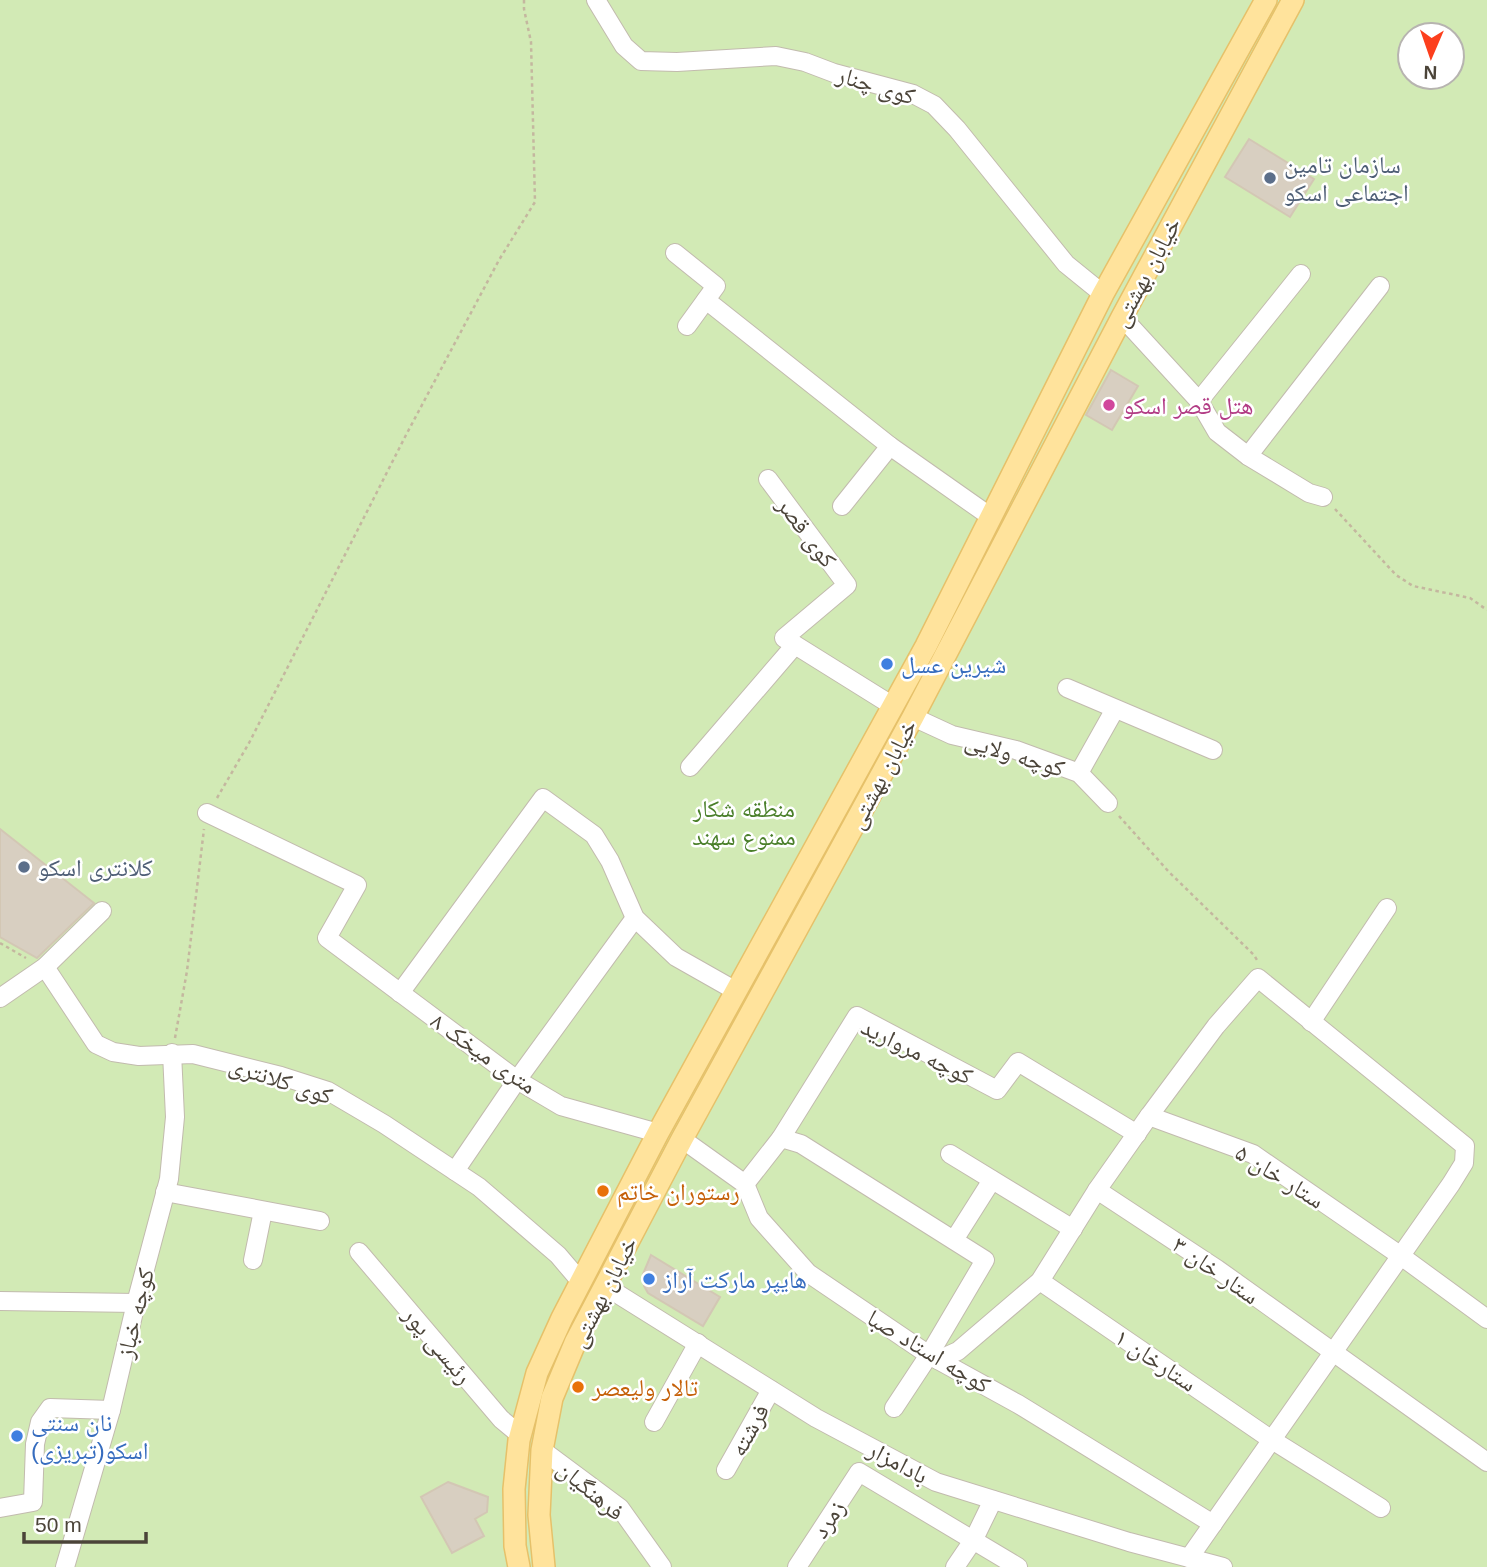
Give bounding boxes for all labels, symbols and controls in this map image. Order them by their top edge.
north arrow [1396,21,1466,91]
street label: کوی چنار [832,60,918,111]
text: N [1423,62,1438,83]
place label: سازمان تامین اجتماعی اسکو [1284,151,1409,207]
marker: سازمان تامین اجتماعی اسکو [1262,170,1278,186]
street label: خیابان بهشتی [1106,213,1187,332]
place label: هتل قصر اسکو [1123,392,1254,420]
marker: هتل قصر اسکو [1101,397,1117,413]
street label: کوی قصر [770,491,842,573]
place label: شیرین عسل [901,651,1006,679]
marker: شیرین عسل [879,656,895,672]
street label: خیابان بهشتی [842,715,923,834]
street label: کوچه ولایی [962,726,1068,783]
park label: منطقه شکار ممنوع سهند [692,795,796,852]
place label: کلانتری اسکو [38,854,153,882]
marker: کلانتری اسکو [16,859,32,875]
street label: ۸ متری میخک [426,1007,542,1100]
street label: کوچه مروارید [857,1012,977,1090]
street label: کوی کلانتری [226,1051,336,1110]
street label: ستار خان ۵ [1230,1138,1329,1215]
place label: رستوران خاتم [617,1178,740,1208]
marker: رستوران خاتم [595,1183,611,1199]
street label: ستار خان ۳ [1167,1230,1264,1310]
street label: خیابان بهشتی [564,1232,643,1352]
street label: کوچه خباز [111,1265,160,1362]
place label: هایپر مارکت آراز [662,1266,807,1294]
marker: هایپر مارکت آراز [641,1271,657,1287]
street label: رئیسی پور [396,1300,478,1390]
street label: کوچه استاد صبا [862,1304,995,1399]
street label: ستارخان ۱ [1109,1323,1202,1398]
place label: تالار ولیعصر [591,1374,698,1401]
marker: تالار ولیعصر [570,1379,586,1395]
street label: فرشته [724,1399,774,1461]
place label: نان سنتی اسکو(تبریزی) [31,1409,148,1465]
marker: نان سنتی اسکو(تبریزی) [9,1428,25,1444]
street label: بادامزار [862,1435,933,1490]
street label: فرهنگیان [552,1454,630,1526]
street label: زمرد [806,1495,850,1543]
scale bar [24,1500,147,1544]
text: 50 m [35,1513,82,1536]

